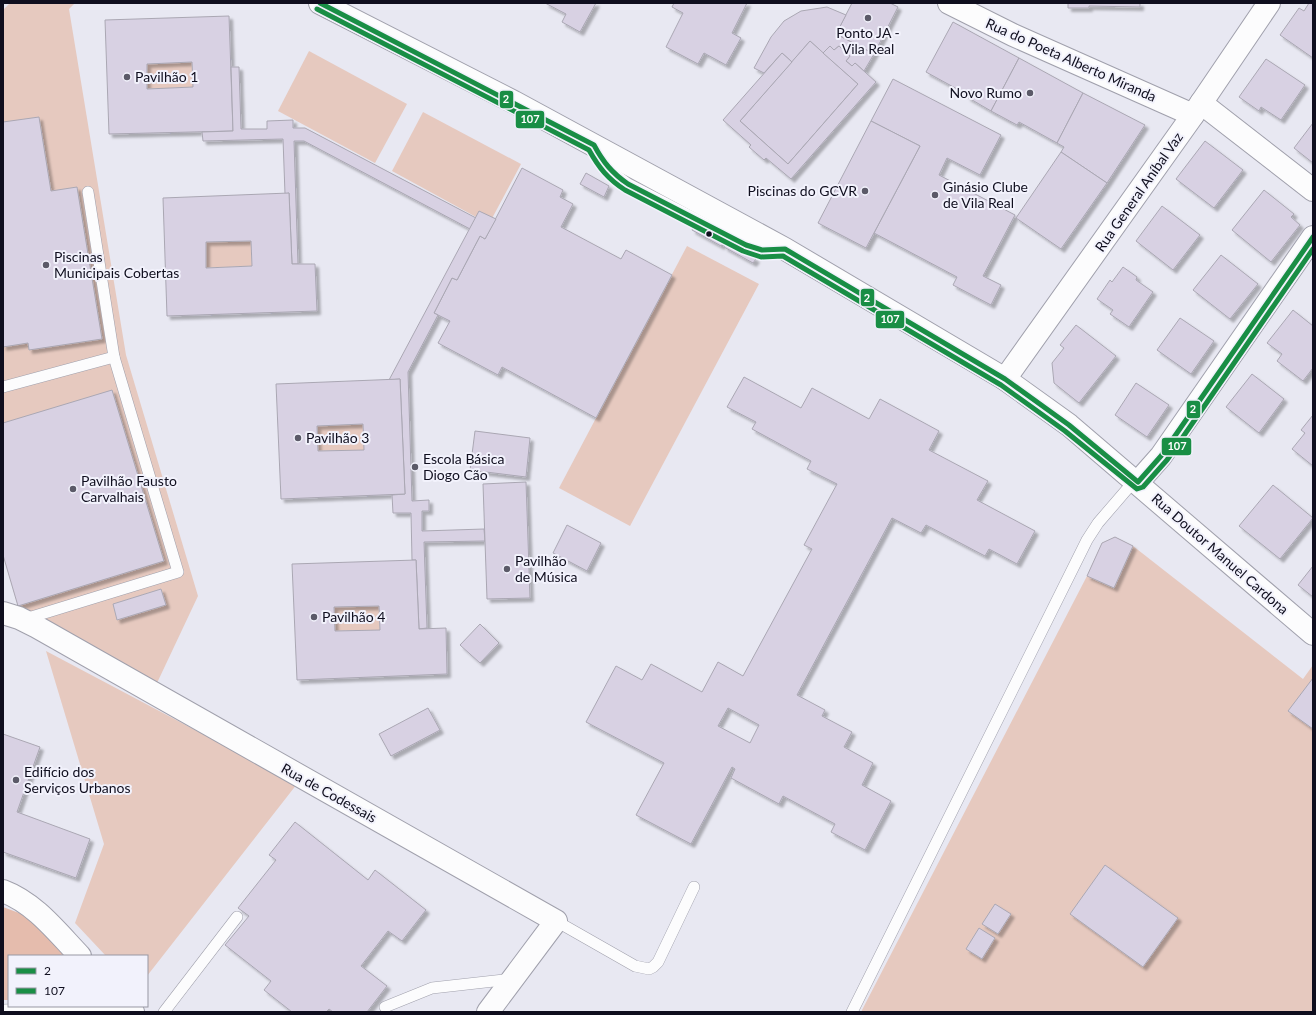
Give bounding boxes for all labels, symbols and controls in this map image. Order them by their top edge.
marker: Ponto JA - Vila Real [863,13,873,23]
street label: Rua do Poeta Alberto Miranda [983,14,1159,105]
place label: Ponto JA - Vila Real [836,24,900,57]
place label: Pavilhão 1 [135,68,198,85]
marker: Pavilhão 1 [122,72,132,82]
place label: Novo Rumo [949,84,1022,101]
marker: Novo Rumo [1025,88,1035,98]
line badge: 2 [499,90,514,109]
text: 2 [503,92,509,105]
line badge: 107 [515,110,545,129]
text: 107 [520,112,540,125]
street label: Rua General Aníbal Vaz [1091,129,1186,255]
place label: Ginásio Clube de Vila Real [943,178,1028,211]
place label: Piscinas do GCVR [748,182,857,199]
marker: Piscinas do GCVR [860,186,870,196]
marker: Ginásio Clube de Vila Real [930,190,940,200]
unlabelled marker [704,229,714,239]
place label: Piscinas Municipais Cobertas [54,248,179,281]
marker: Piscinas Municipais Cobertas [41,260,51,270]
line badge: 2 [860,288,875,307]
text: 2 [864,291,870,304]
line badge: 107 [875,310,905,329]
text: 107 [880,312,900,325]
line badge: 2 [1186,400,1201,419]
text: 2 [1190,402,1196,415]
place label: Pavilhão 3 [306,429,369,446]
marker: Pavilhão 3 [293,433,303,443]
line badge: 107 [1161,437,1192,456]
text: 107 [1167,439,1187,452]
place label: Escola Básica Diogo Cão [423,450,504,483]
marker: Escola Básica Diogo Cão [410,462,420,472]
place label: Pavilhão Fausto Carvalhais [81,472,177,505]
marker: Pavilhão Fausto Carvalhais [68,484,78,494]
street label: Rua Doutor Manuel Cardona [1148,490,1292,618]
place label: Pavilhão de Música [515,552,578,585]
marker: Pavilhão de Música [502,564,512,574]
place label: Pavilhão 4 [322,608,385,625]
marker: Pavilhão 4 [309,612,319,622]
street label: Rua de Codessais [279,759,380,826]
place label: Edifício dos Serviços Urbanos [24,763,131,796]
marker: Edifício dos Serviços Urbanos [11,775,21,785]
legend [8,955,148,1007]
text: 2 [44,963,51,978]
text: 107 [44,983,65,998]

